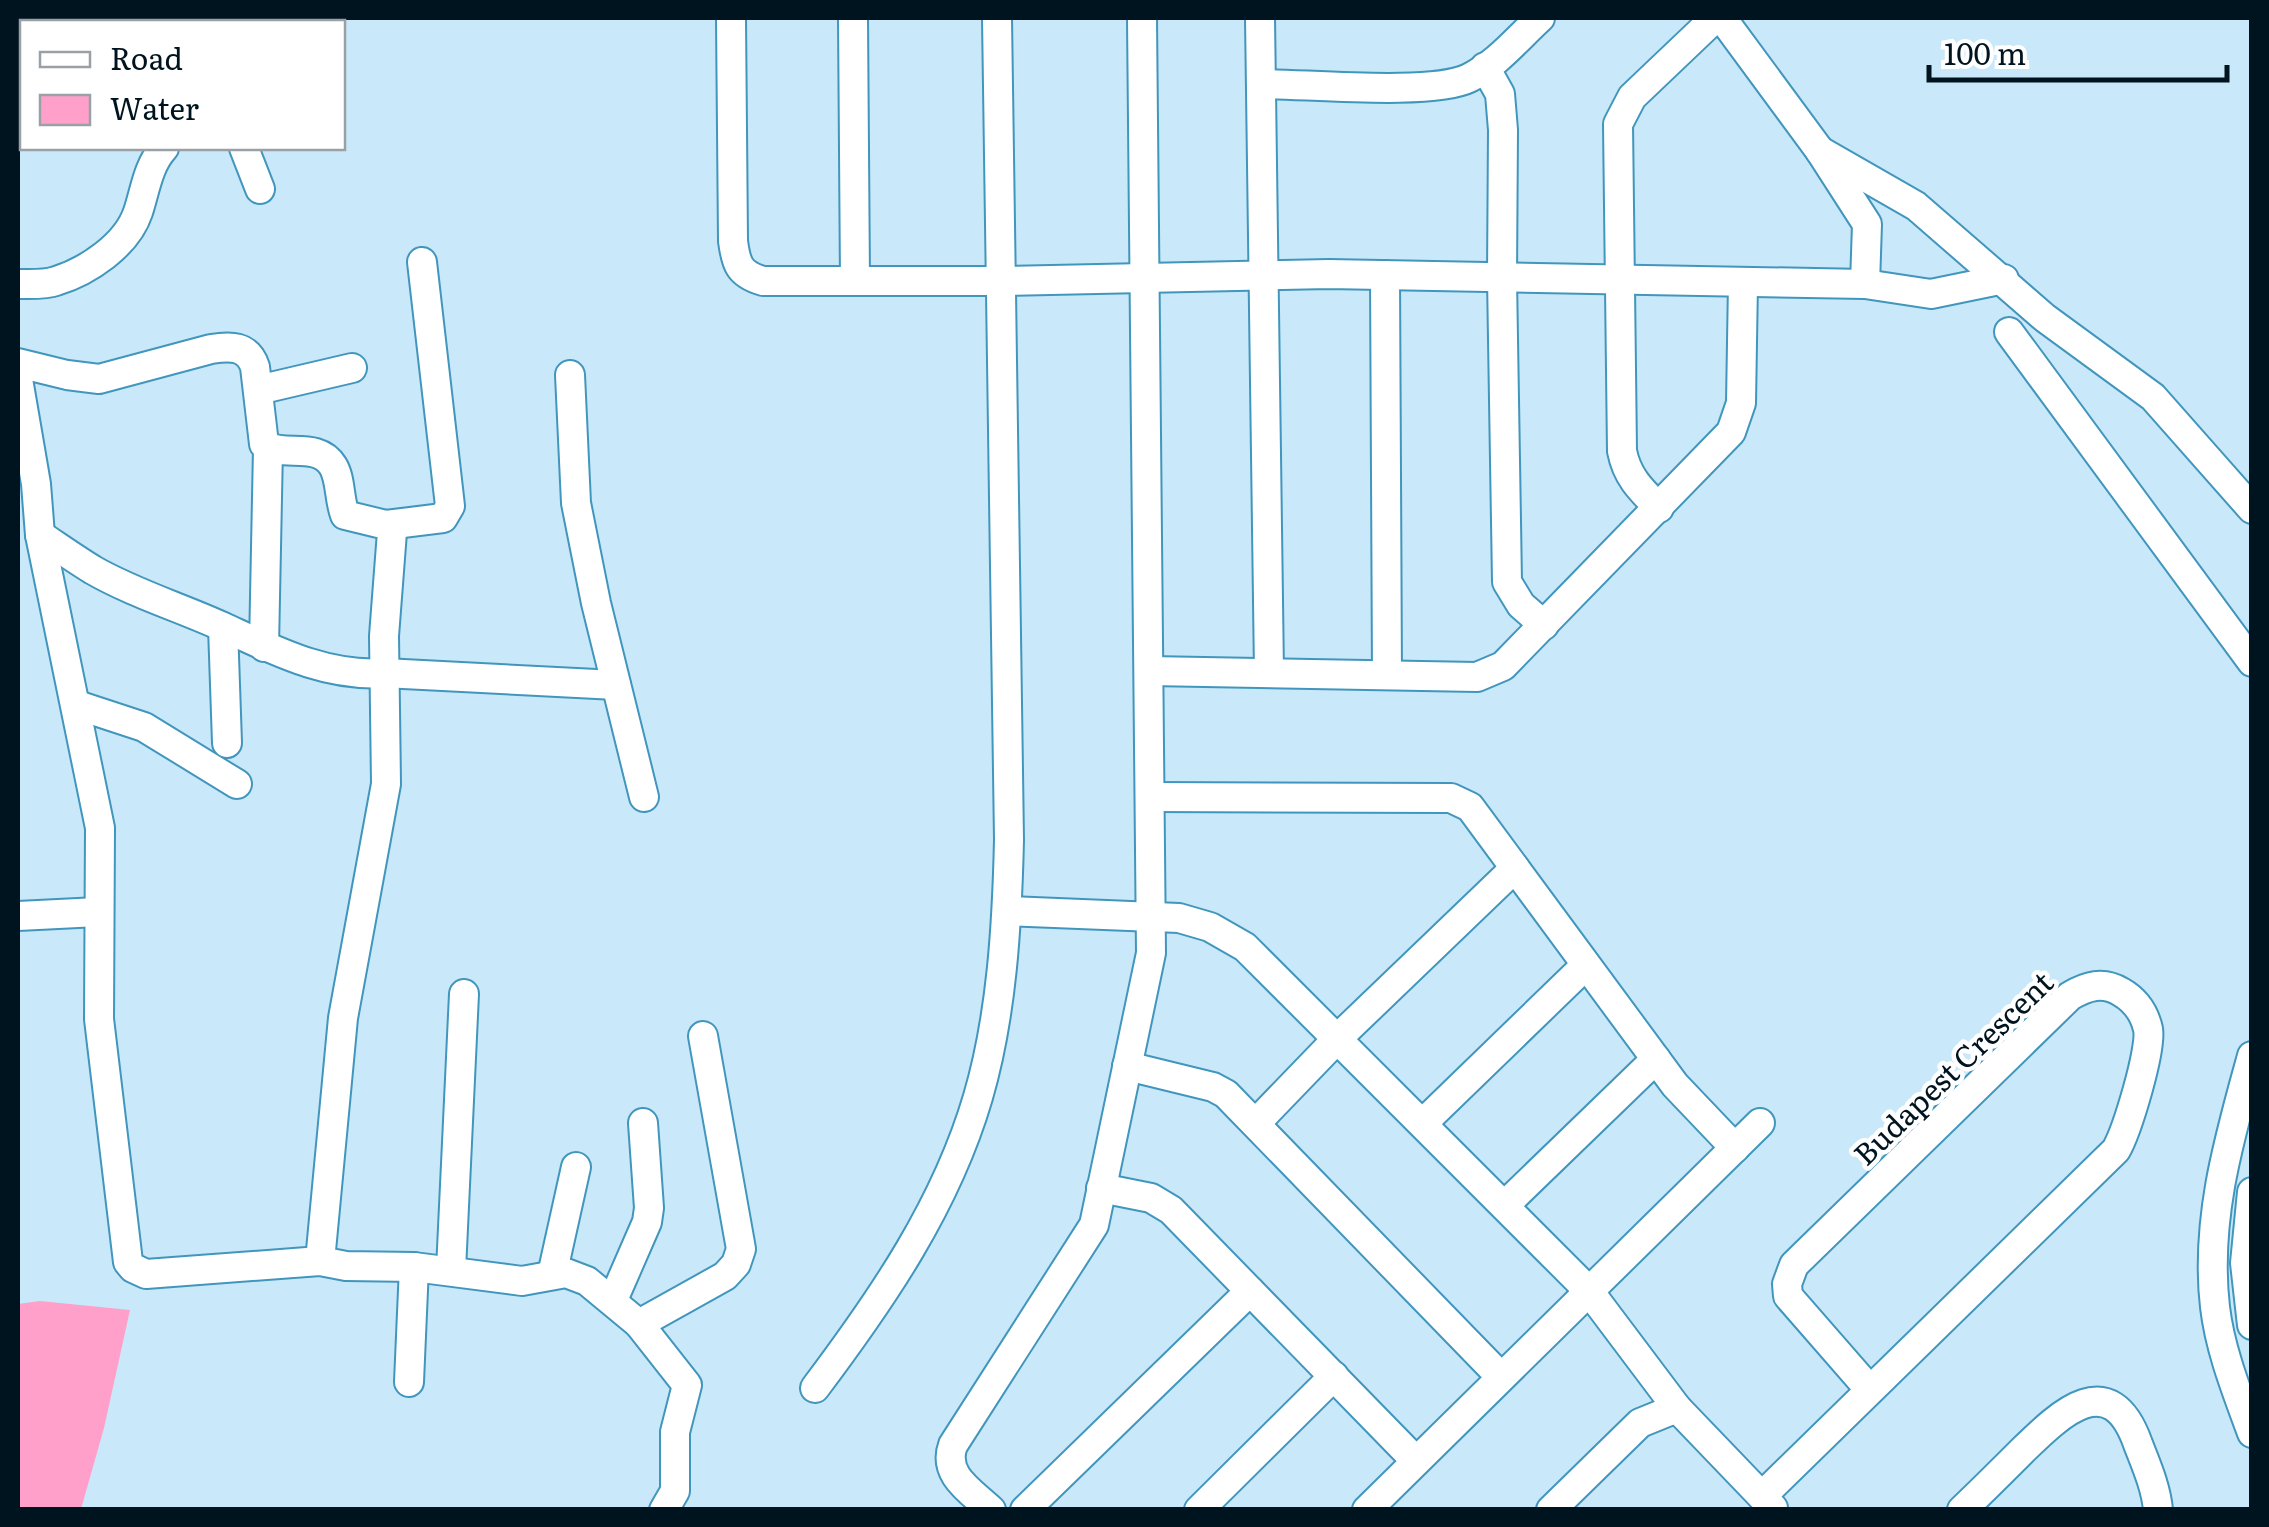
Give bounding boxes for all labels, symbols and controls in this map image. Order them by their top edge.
legend [20,20,345,150]
scale bar [1929,20,2226,82]
text: 100 m [1944,30,2026,74]
text: Road [110,35,183,79]
text: Water [110,85,199,129]
street label: Budapest Crescent [1842,960,2062,1174]

